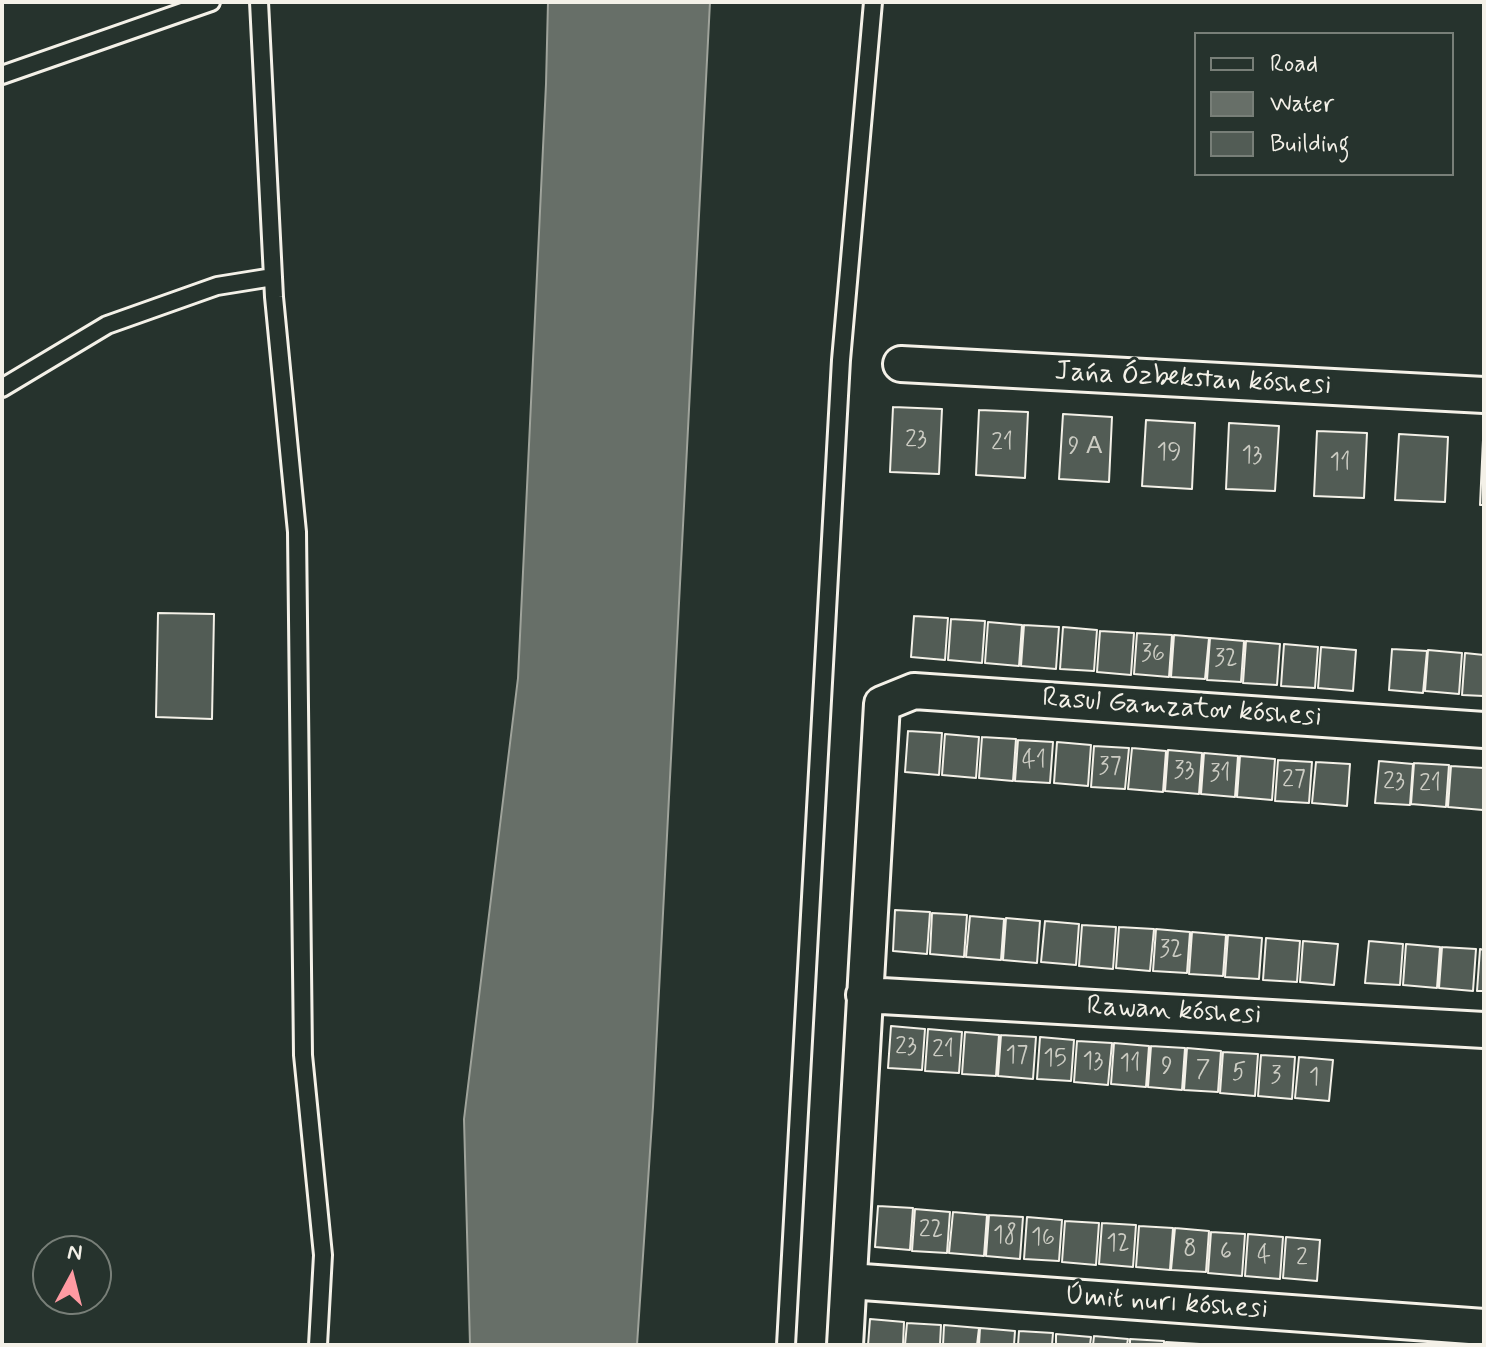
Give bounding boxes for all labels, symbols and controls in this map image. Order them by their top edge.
legend [1194,32,1454,176]
text: Road [1270,49,1318,80]
text: Water [1270,89,1334,120]
text: Building [1270,129,1350,160]
street label: Jańa Ózbekstan kóshesi [1054,356,1332,404]
house number: 23 [905,427,927,455]
house number: 21 [991,430,1013,458]
house number: 9 А [1068,434,1102,462]
house number: 19 [1156,440,1182,468]
house number: 13 [1242,443,1262,471]
house number: 11 [1329,450,1351,478]
house number: 36 [1141,641,1165,669]
house number: 32 [1214,646,1238,674]
street label: Rasul Gamzatov kóshesi [1041,682,1323,736]
house number: 41 [1022,748,1046,776]
house number: 37 [1099,754,1121,782]
house number: 33 [1174,758,1194,786]
house number: 31 [1209,761,1231,789]
house number: 27 [1282,767,1306,795]
house number: 23 [1383,769,1405,797]
house number: 21 [1419,771,1441,799]
house number: 32 [1159,937,1183,965]
street label: Rawan kóshesi [1086,991,1262,1033]
house number: 23 [895,1034,917,1062]
house number: 21 [932,1037,954,1065]
house number: 17 [1006,1043,1028,1071]
house number: 15 [1043,1046,1067,1074]
house number: 13 [1083,1049,1103,1077]
house number: 11 [1119,1051,1141,1079]
house number: 9 [1161,1054,1173,1082]
house number: 7 [1196,1057,1210,1085]
house number: 5 [1232,1060,1246,1088]
house number: 3 [1271,1063,1281,1091]
house number: 1 [1309,1065,1319,1093]
house number: 22 [919,1217,943,1245]
house number: 18 [993,1223,1017,1251]
house number: 16 [1031,1225,1055,1253]
house number: 12 [1106,1231,1130,1259]
north arrow [32,1235,112,1315]
house number: 8 [1183,1236,1197,1264]
text: N [66,1238,84,1268]
house number: 6 [1220,1239,1232,1267]
house number: 4 [1257,1243,1271,1271]
house number: 2 [1296,1245,1308,1273]
street label: Úmit nurı kóshesi [1063,1280,1269,1328]

